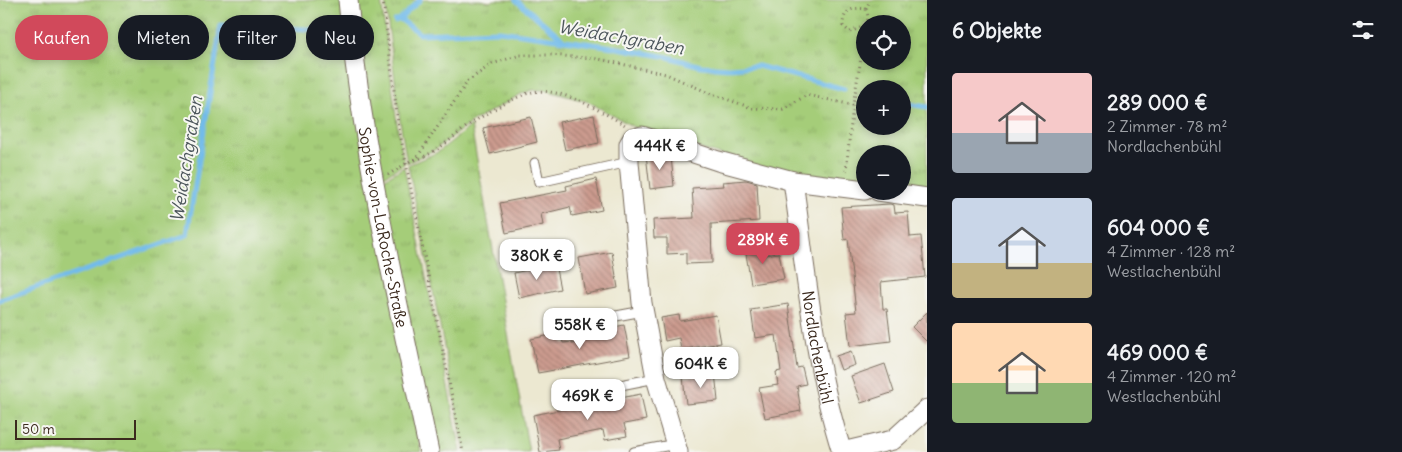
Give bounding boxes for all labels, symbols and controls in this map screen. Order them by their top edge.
chip: Kaufen [15,15,108,60]
chip: Mieten [118,15,209,60]
chip: Filter [219,15,296,60]
chip: Neu [306,15,374,60]
water label: Weidachgraben [556,15,686,59]
map controls [856,15,911,200]
button: locate [856,15,911,70]
icon: filters [1349,16,1377,44]
text: 6 Objekte [952,17,1042,44]
button: + [856,80,911,135]
text: 289 000 € [1107,89,1208,116]
icon: home [992,93,1052,153]
water label: Weidachgraben [165,94,207,224]
text: 2 Zimmer · 78 m² [1107,116,1228,136]
street label: Sophie-von-LaRoche-Straße [354,125,412,329]
pin: 444K € [619,128,701,171]
text: 444K € [634,135,686,155]
text: Nordlachenbühl [1107,136,1222,156]
button: − [856,145,911,200]
text: 604 000 € [1107,214,1210,241]
icon: home [992,218,1052,278]
pin: 289K € [722,222,804,265]
text: 289K € [737,229,789,249]
pin: 380K € [496,238,578,281]
text: 4 Zimmer · 128 m² [1107,241,1235,261]
text: 380K € [511,245,563,265]
text: Westlachenbühl [1107,261,1221,281]
street label: Nordlachenbühl [798,289,838,406]
pin: 558K € [539,308,621,350]
text: 558K € [554,314,606,334]
text: 469 000 € [1107,339,1208,366]
icon: home [992,343,1052,403]
pin: 604K € [660,346,742,389]
text: 604K € [675,353,728,373]
text: 4 Zimmer · 120 m² [1107,366,1237,386]
pin: 469K € [547,378,629,421]
text: 469K € [562,385,614,405]
text: Westlachenbühl [1107,386,1221,406]
scale bar [15,417,136,440]
text: 50 m [22,420,55,438]

